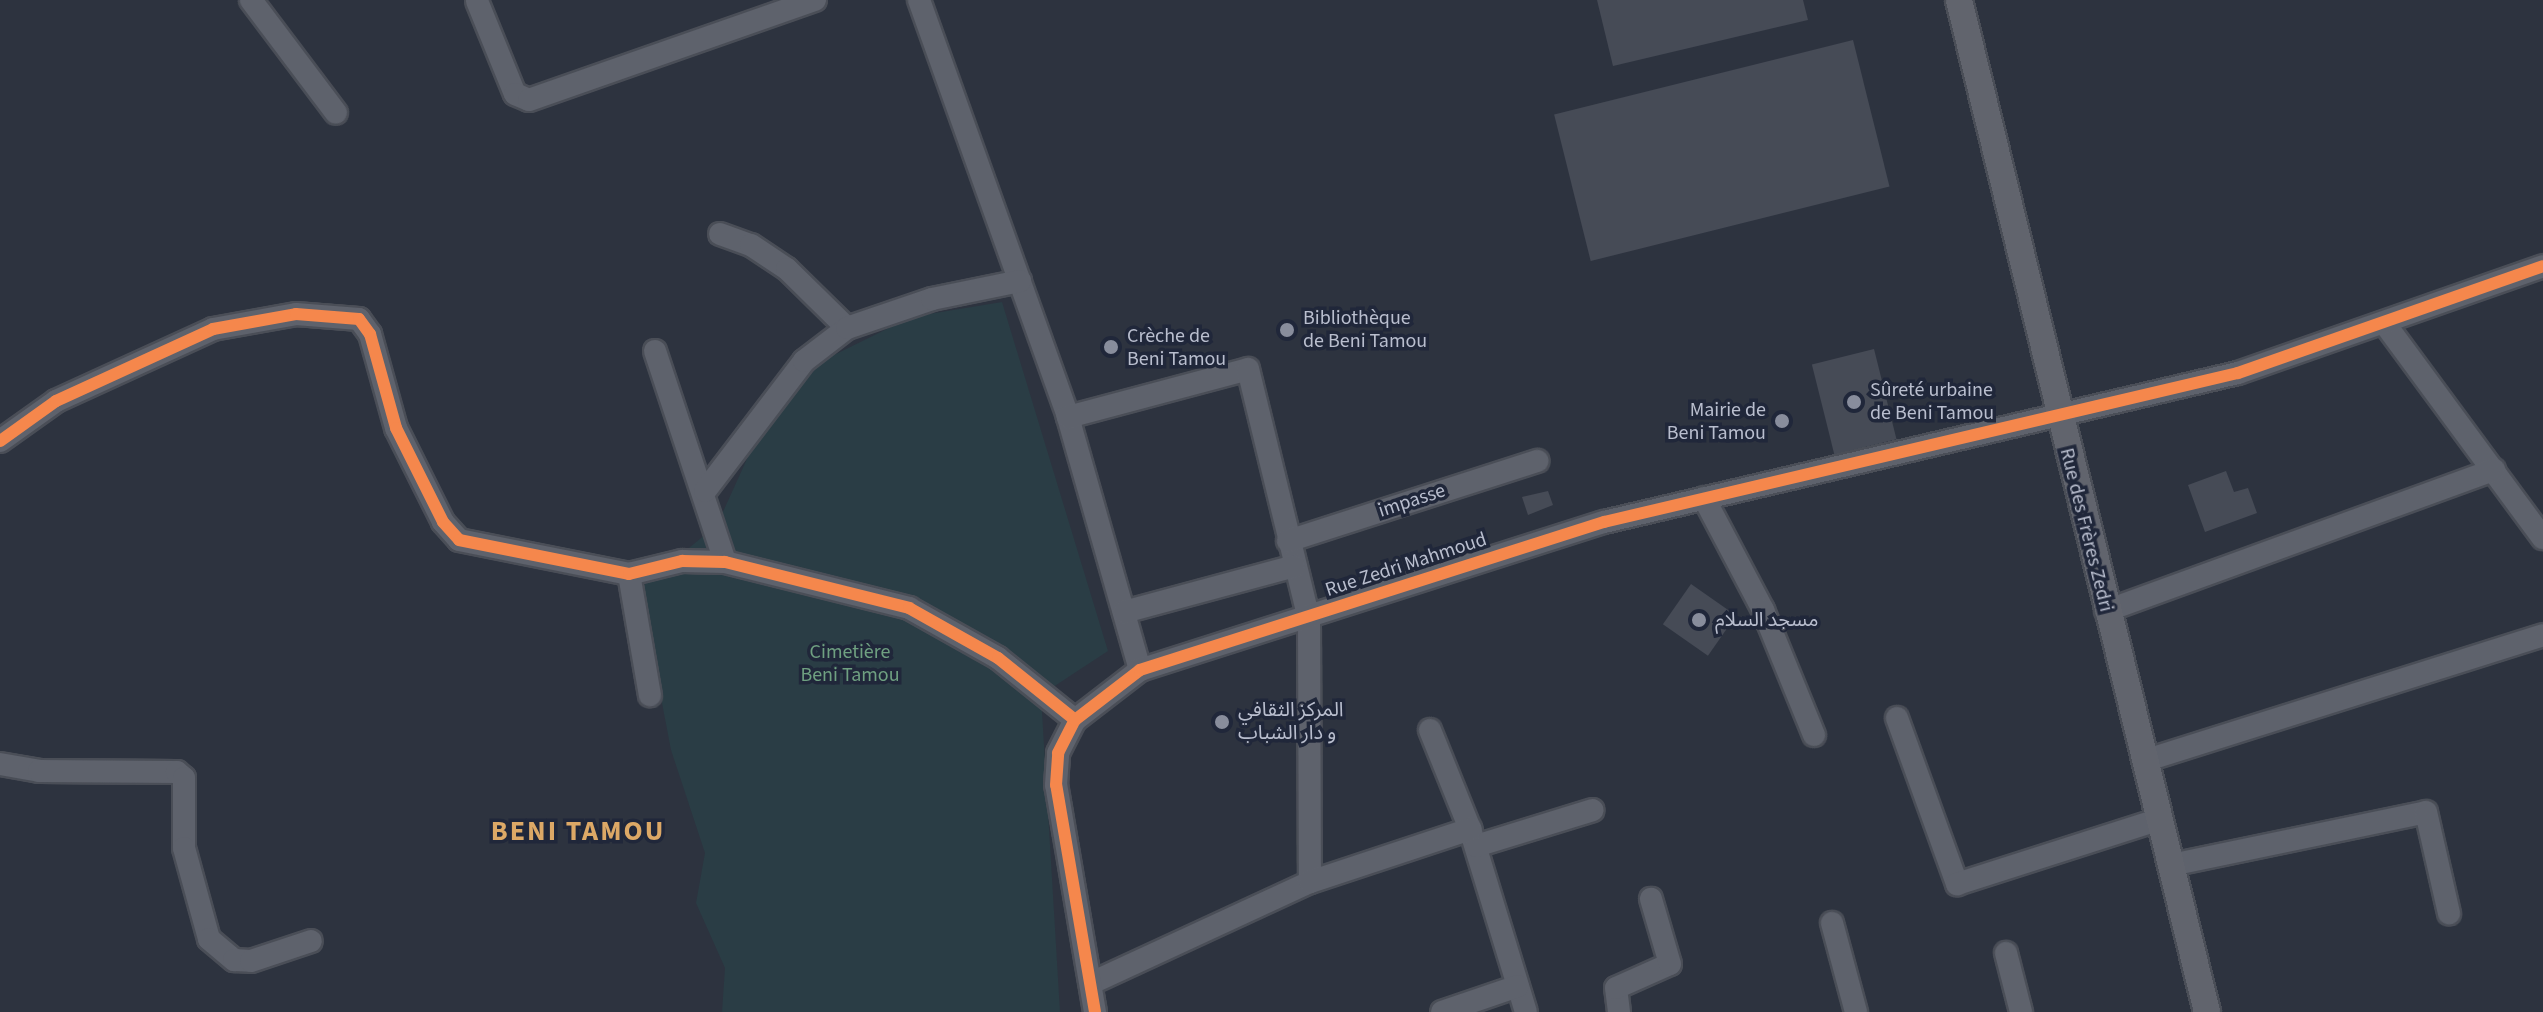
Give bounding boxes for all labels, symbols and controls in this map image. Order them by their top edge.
place label: Bibliothèque de Beni Tamou [1303,306,1427,353]
marker: Bibliothèque de Beni Tamou [1278,321,1296,339]
place label: Crèche de Beni Tamou [1127,324,1226,371]
marker: Crèche de Beni Tamou [1102,338,1120,356]
place label: Sûreté urbaine de Beni Tamou [1870,378,1994,425]
marker: Sûreté urbaine de Beni Tamou [1845,393,1863,411]
place label: Mairie de Beni Tamou [1667,398,1766,445]
marker: Mairie de Beni Tamou [1773,412,1791,430]
street label: Rue des Frères Zedri [2054,446,2118,614]
street label: impasse [1375,479,1449,523]
street label: Rue Zedri Mahmoud [1322,528,1490,602]
place label: مسجد السلام [1715,608,1818,632]
marker: مسجد السلام [1690,611,1708,629]
park label: Cimetière Beni Tamou [800,641,900,688]
place label: المركز الثقافي و دار الشباب [1238,698,1344,745]
marker: المركز الثقافي و دار الشباب [1213,713,1231,731]
district label: BENI TAMOU [491,814,665,848]

